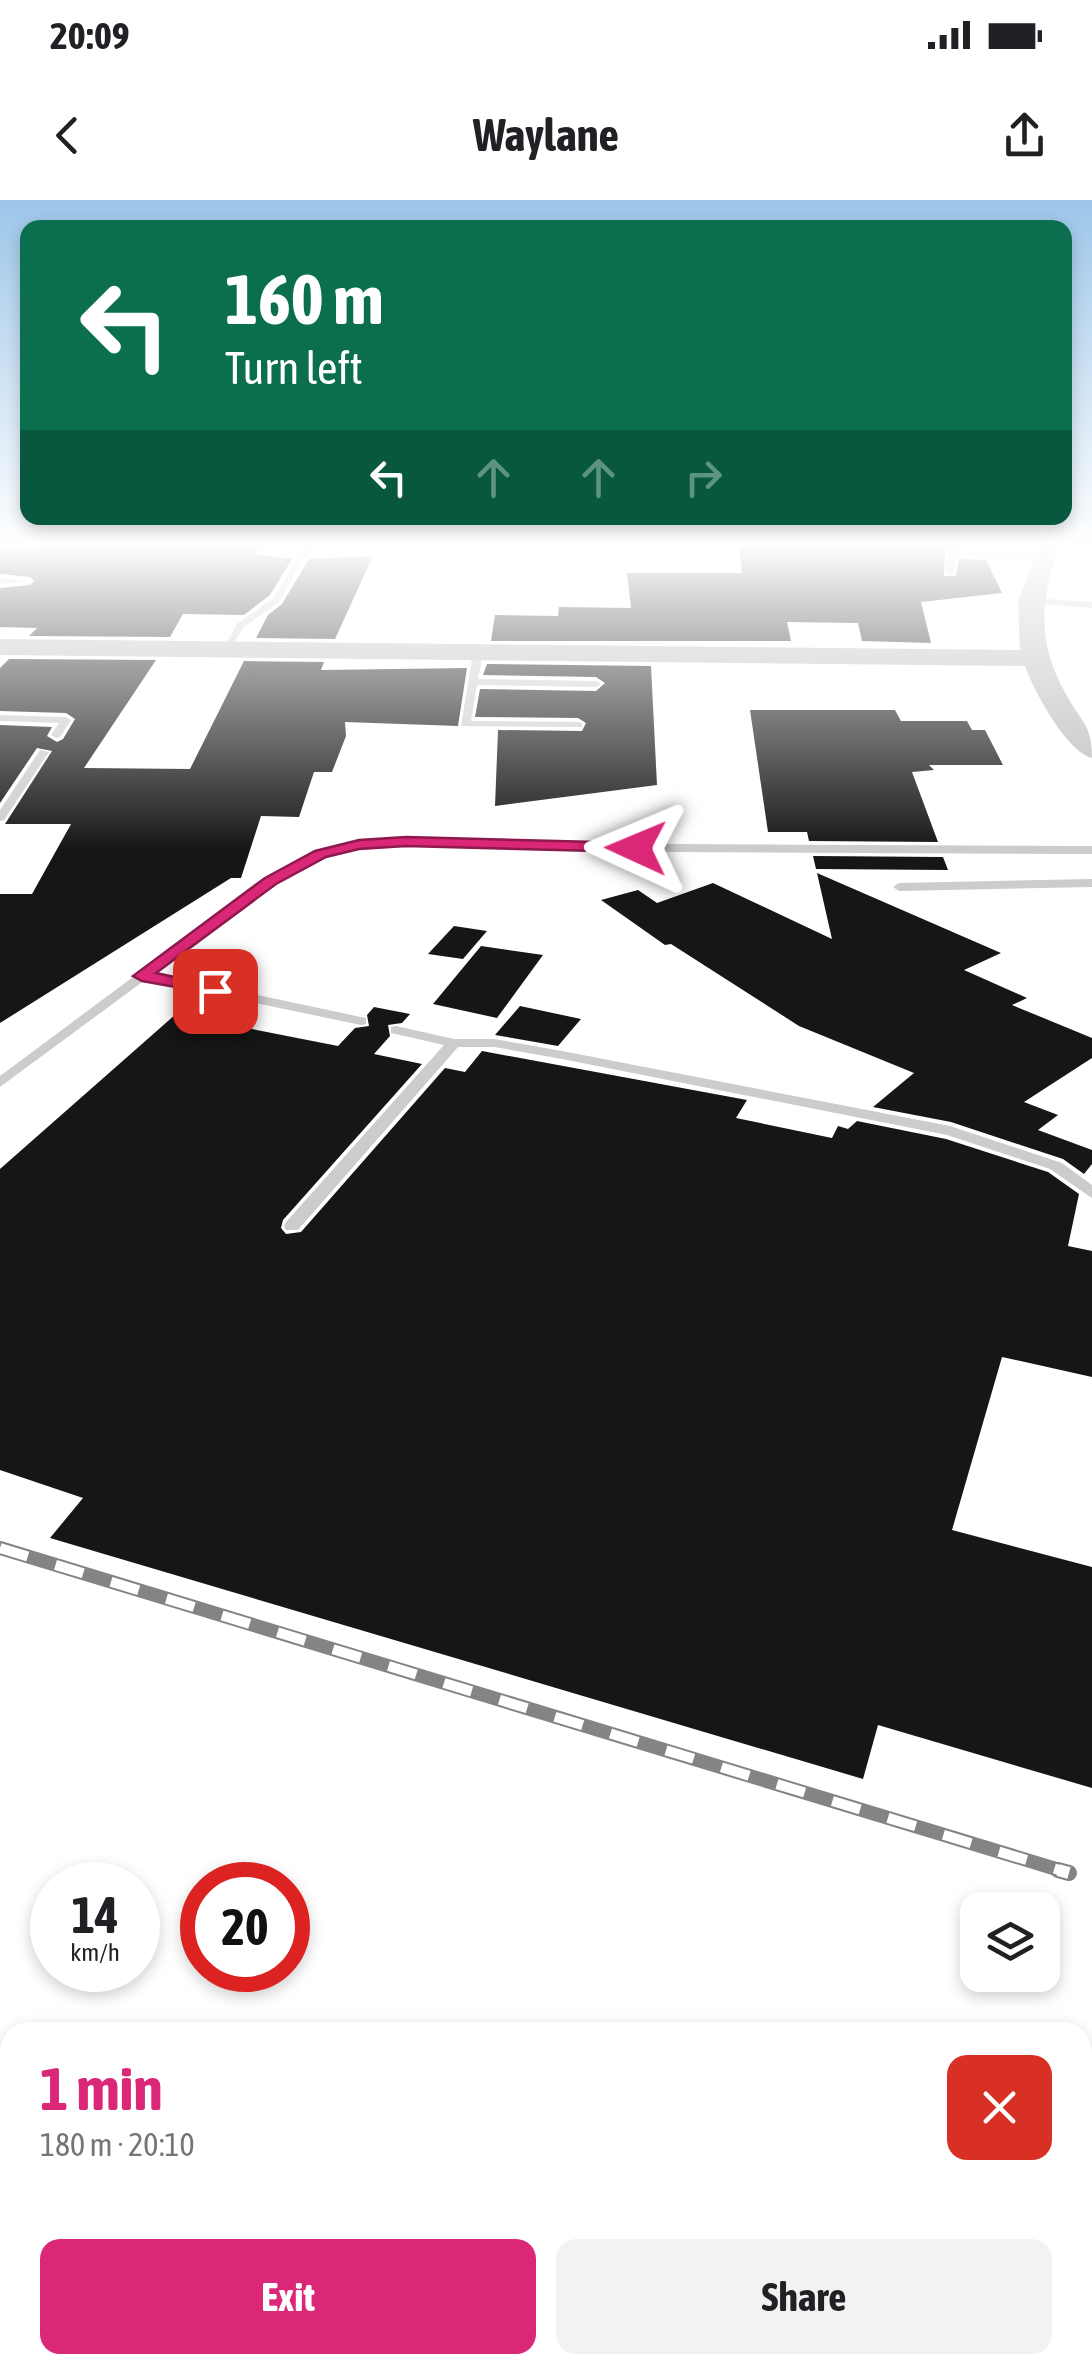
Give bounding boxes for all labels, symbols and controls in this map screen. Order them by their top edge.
text: 20:09 [50,14,130,57]
icon: back [40,108,95,163]
icon: share [997,108,1052,163]
text: Waylane [473,109,619,161]
text: 160 m [225,259,384,339]
icon: left [60,260,190,390]
text: Turn left [225,342,363,394]
icon: left [361,450,416,505]
icon: ahead [466,450,521,505]
icon: ahead [571,450,626,505]
icon: right [676,450,731,505]
position arrow [584,796,688,900]
pin [173,949,258,1034]
icon: arrive [188,964,243,1019]
speed limit sign: 20 [180,1862,310,1992]
text: 14 [71,1886,118,1944]
map controls [960,1892,1060,1992]
button: layers [960,1892,1060,1992]
text: km/h [70,1938,120,1966]
text: 1 min [40,2054,163,2123]
button: close [947,2055,1052,2160]
text: 180 m · 20:10 [40,2126,195,2163]
button: Exit [40,2239,536,2354]
button: Share [556,2239,1052,2354]

